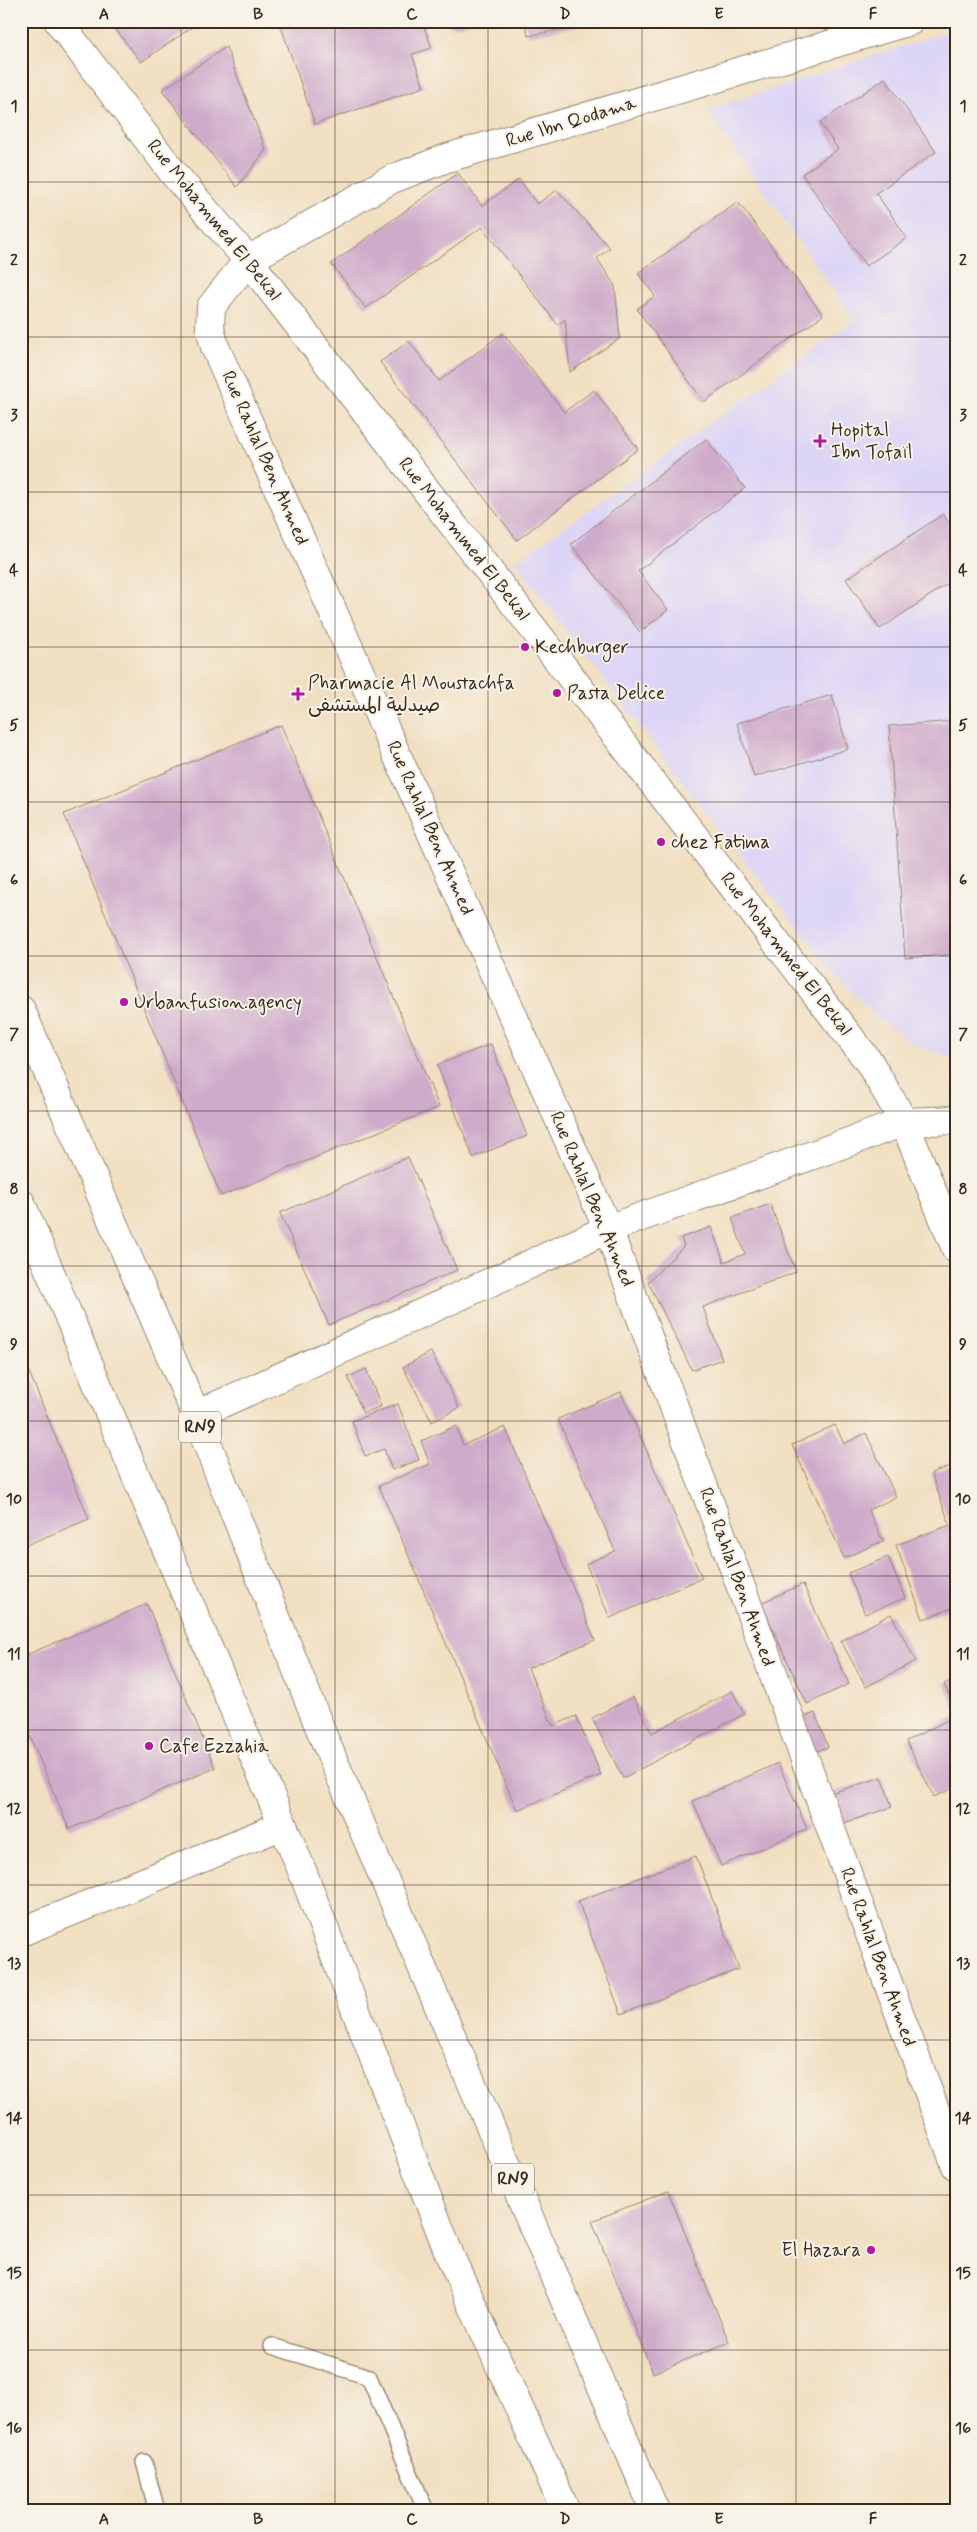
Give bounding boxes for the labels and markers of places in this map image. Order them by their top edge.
place label: Hopital Ibn Tofaïl [831,418,912,465]
marker: Hopital Ibn Tofaïl [813,434,827,448]
place label: Kechburger [535,635,629,662]
marker: Kechburger [519,641,531,653]
place label: Pharmacie Al Moustachfa صيدلية المستشفى [308,671,514,718]
place label: Pasta Delice [567,681,665,706]
marker: Pasta Delice [551,687,563,699]
marker: Pharmacie Al Moustachfa صيدلية المستشفى [292,688,304,700]
place label: chez Fatima [671,830,770,855]
marker: chez Fatima [655,836,667,848]
place label: Urbanfusion.agency [134,990,302,1016]
marker: Urbanfusion.agency [118,996,130,1008]
place label: Cafe Ezzahia [159,1734,269,1759]
marker: Cafe Ezzahia [143,1740,155,1752]
place label: El Hazara [782,2238,861,2263]
marker: El Hazara [865,2244,877,2256]

